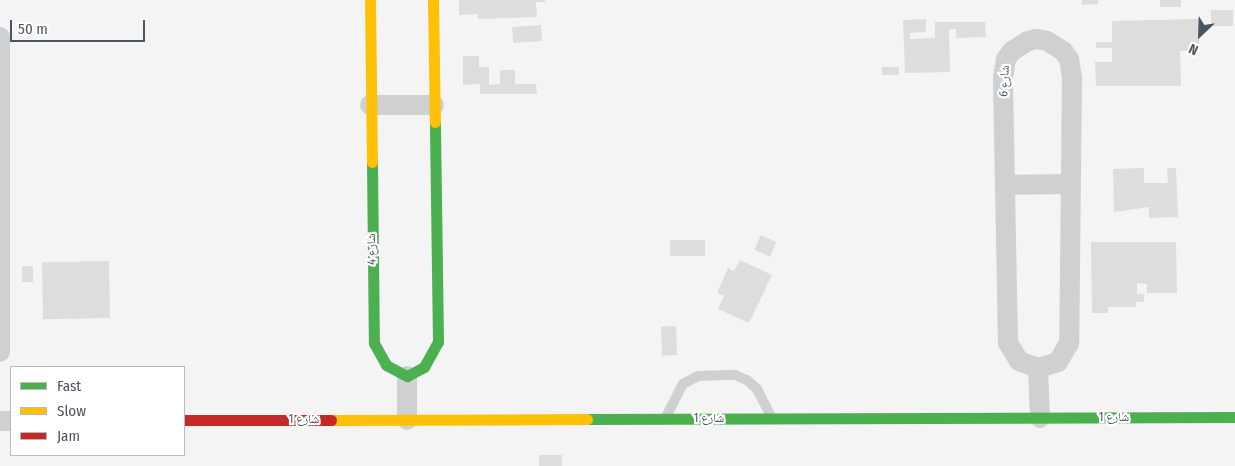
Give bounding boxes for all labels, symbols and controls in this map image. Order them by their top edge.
scale bar [12,10,148,42]
north arrow [1175,10,1225,60]
text: 50 m [18,20,48,38]
text: N [1186,40,1201,59]
street label: شارع 6 [997,65,1013,97]
street label: شارع 4 [365,233,379,265]
legend [10,366,185,456]
text: Fast [57,377,81,395]
text: Slow [57,402,86,420]
street label: شارع 1 [1099,411,1129,425]
street label: شارع 1 [694,412,724,426]
street label: شارع 1 [289,413,319,427]
text: Jam [57,427,80,445]

